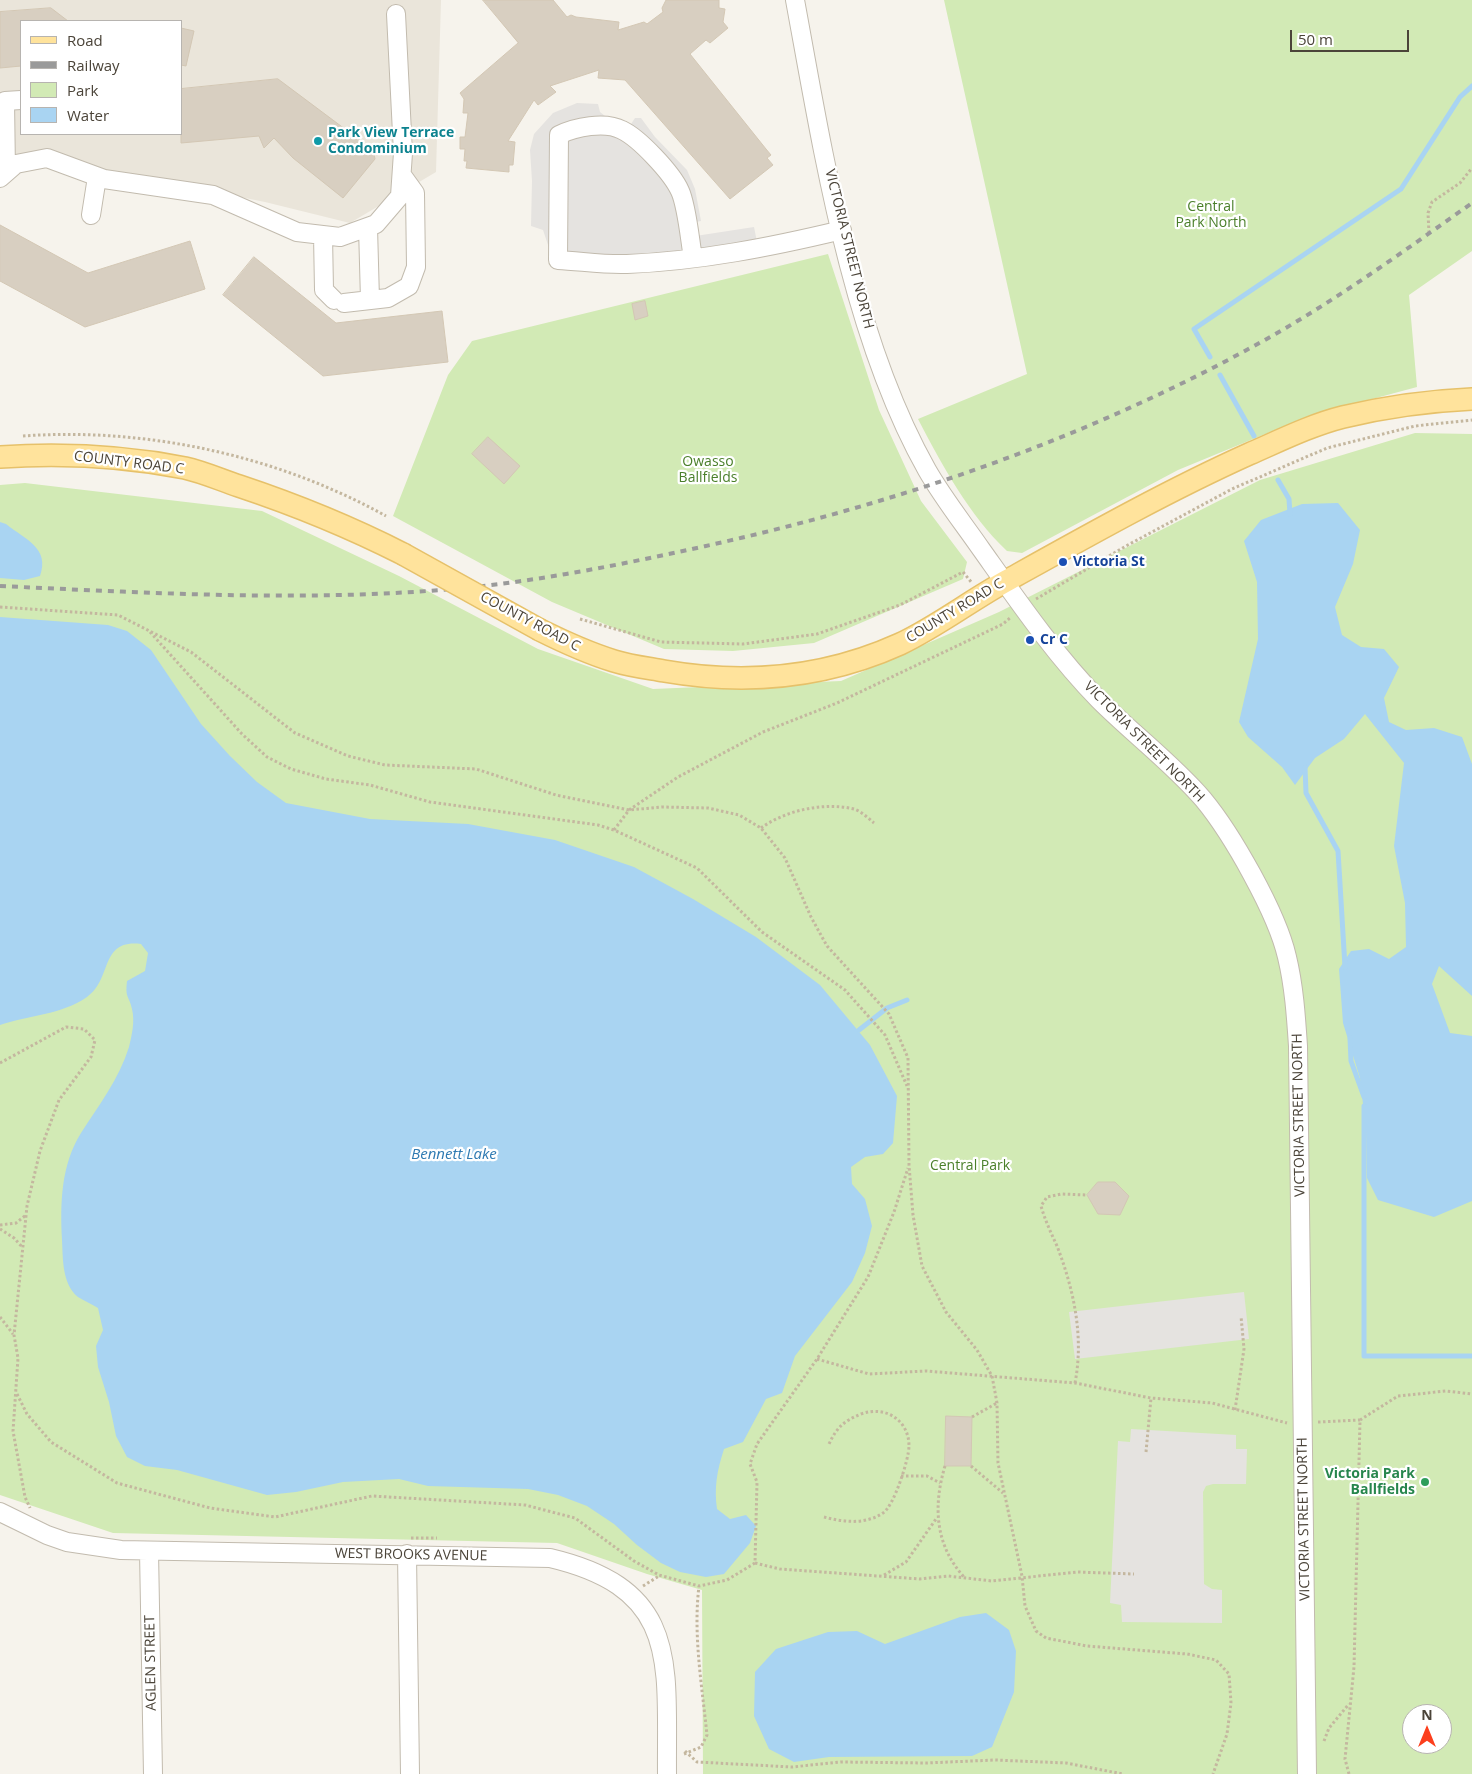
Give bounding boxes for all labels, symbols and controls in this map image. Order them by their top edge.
legend [20,20,182,135]
scale bar [1292,20,1411,52]
text: 50 m [1298,29,1333,49]
text: Road [67,30,103,50]
text: Railway [67,55,120,75]
text: Park [67,80,98,100]
text: Water [67,105,109,125]
place label: Park View Terrace Condominium [328,125,454,158]
marker: Park View Terrace Condominium [312,135,324,147]
street label: VICTORIA STREET NORTH [821,168,877,330]
park label: Central Park North [1175,199,1247,232]
street label: COUNTY ROAD C [73,448,185,478]
park label: Owasso Ballfields [679,454,737,487]
place label: Victoria St [1073,554,1145,570]
marker: Victoria St [1057,556,1069,568]
street label: COUNTY ROAD C [903,575,1007,647]
street label: COUNTY ROAD C [477,589,583,655]
place label: Cr C [1040,632,1068,648]
marker: Cr C [1024,634,1036,646]
street label: VICTORIA STREET NORTH [1080,678,1208,806]
street label: VICTORIA STREET NORTH [1289,1033,1309,1197]
water label: Bennett Lake [411,1146,497,1164]
park label: Central Park [930,1158,1010,1174]
street label: VICTORIA STREET NORTH [1294,1437,1314,1601]
place label: Victoria Park Ballfields [1325,1466,1415,1498]
marker: Victoria Park Ballfields [1419,1476,1431,1488]
street label: WEST BROOKS AVENUE [335,1545,487,1565]
street label: AGLEN STREET [142,1615,160,1711]
north arrow [1402,1704,1452,1754]
text: N [1421,1705,1433,1724]

